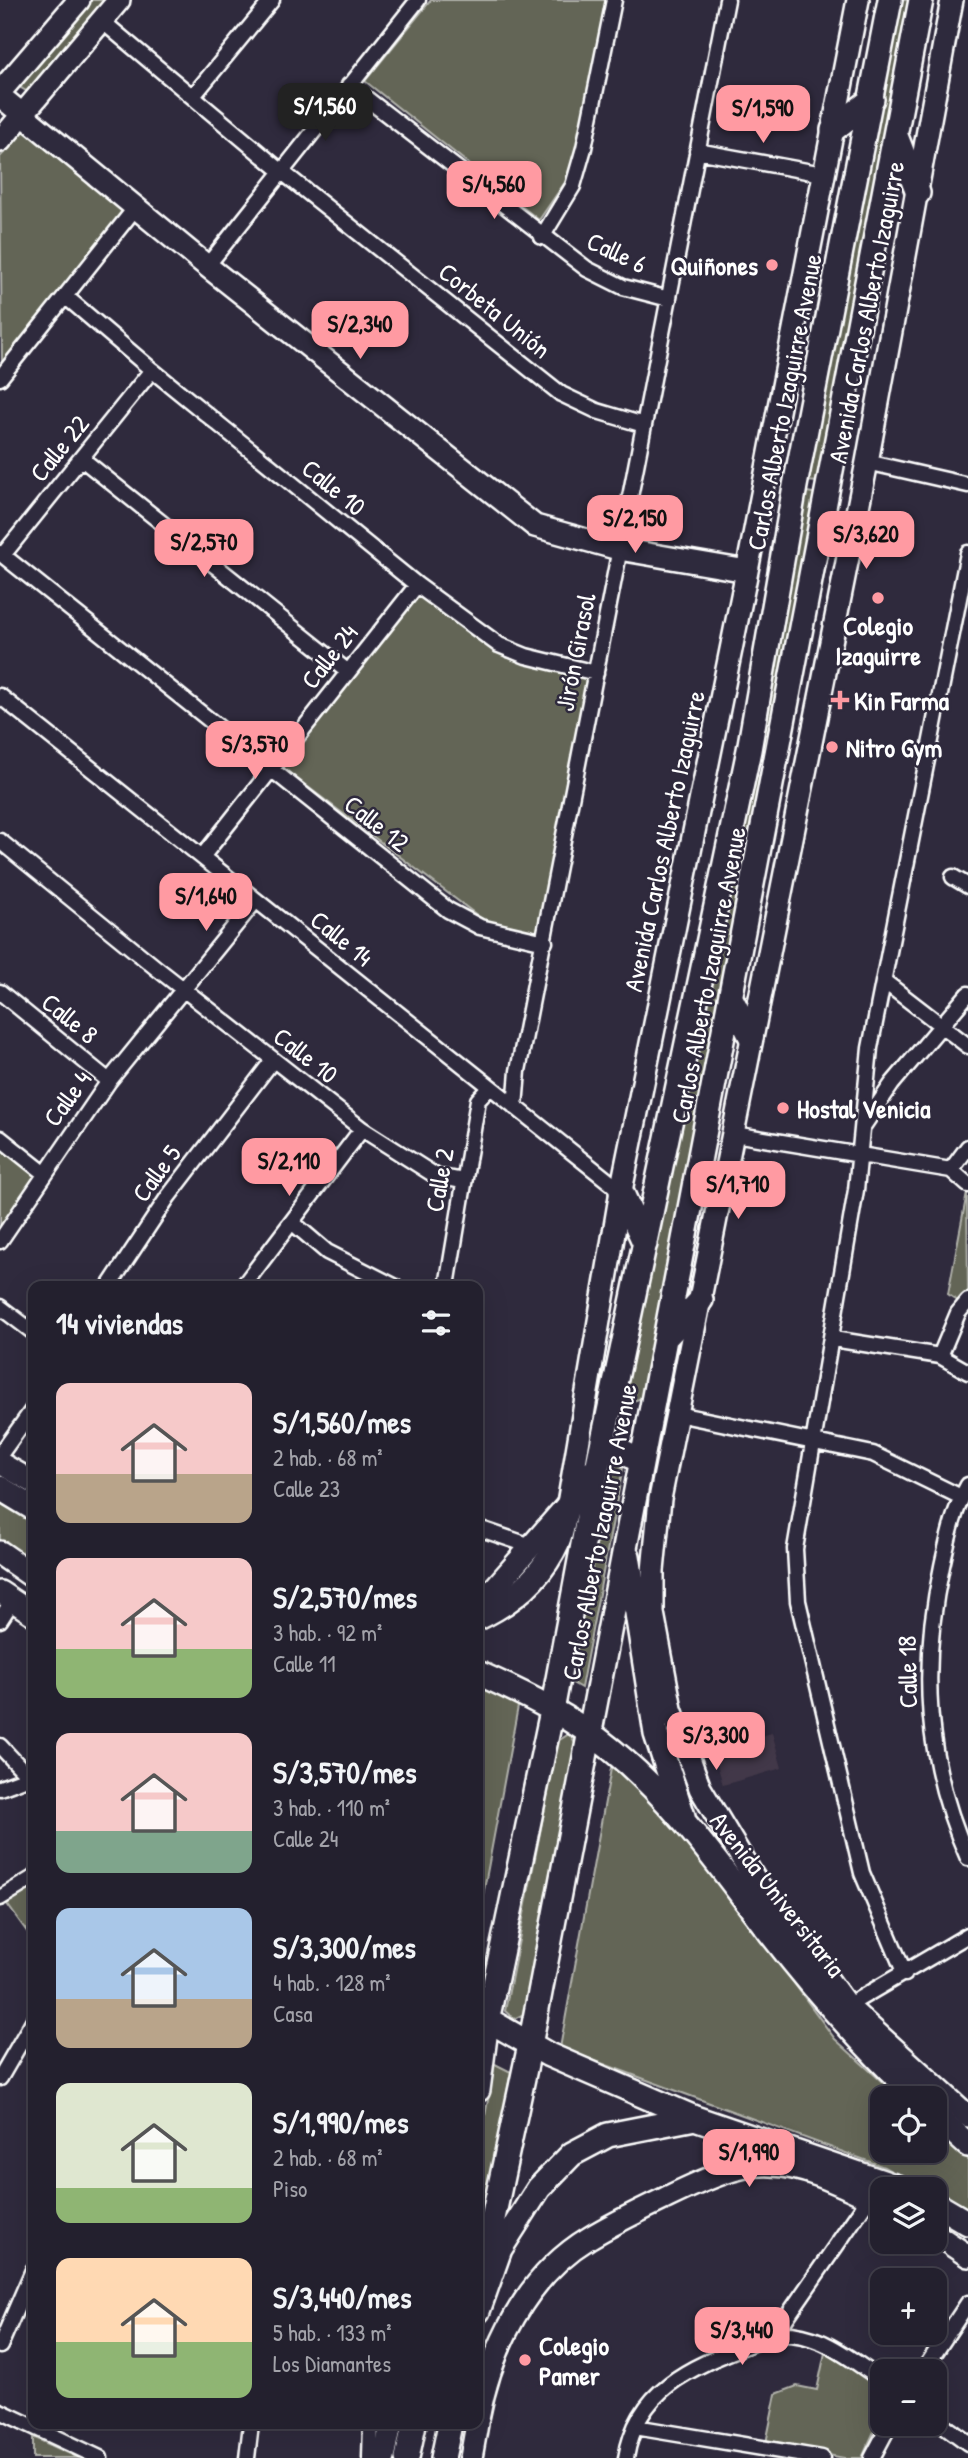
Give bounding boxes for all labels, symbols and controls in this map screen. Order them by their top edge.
pin: S/1,560 [260,83,390,143]
pin: S/1,590 [698,86,828,145]
text: S/1,560 [294,90,356,121]
text: S/1,590 [732,92,794,123]
street label: Avenida Carlos Alberto Izaguirre [820,158,912,466]
pin: S/4,560 [429,162,559,221]
text: S/4,560 [463,168,525,199]
street label: Calle 6 [581,223,653,281]
place label: Quiñones [670,248,758,283]
street label: Carlos Alberto Izaguirre Avenue [738,251,830,553]
street label: Corbeta Unión [432,254,558,366]
marker: Quiñones [764,257,780,273]
pin: S/2,340 [295,302,425,361]
text: S/2,340 [328,308,392,339]
street label: Calle 22 [21,407,97,489]
street label: Calle 10 [295,450,373,524]
pin: S/2,150 [570,496,700,555]
text: S/2,150 [603,502,667,533]
pin: S/3,620 [801,512,931,571]
text: S/3,620 [833,518,899,549]
pin: S/2,570 [139,520,269,579]
text: S/2,570 [170,526,238,557]
street label: Jirón Girasol [546,590,604,714]
marker: Colegio Izaguirre [870,590,886,606]
place label: Colegio Izaguirre [835,608,921,674]
street label: Calle 24 [292,616,366,696]
place label: Kin Farma [854,683,950,718]
street label: Avenida Carlos Alberto Izaguirre [615,687,713,995]
marker: Kin Farma [832,692,848,708]
pin: S/3,570 [190,722,320,781]
text: S/3,570 [222,728,288,759]
place label: Nitro Gym [846,730,943,766]
marker: Nitro Gym [824,739,840,755]
street label: Calle 12 [337,787,417,859]
street label: Carlos Alberto Izaguirre Avenue [662,824,754,1126]
pin: S/1,640 [141,874,271,933]
text: S/1,640 [175,880,237,911]
street label: Calle 14 [303,902,381,974]
street label: Calle 8 [34,985,106,1051]
street label: Calle 10 [266,1019,346,1091]
street label: Calle 4 [35,1063,99,1133]
place label: Hostal Venicia [797,1091,931,1126]
marker: Hostal Venicia [775,1100,791,1116]
street label: Calle 5 [123,1137,189,1209]
pin: S/2,110 [224,1138,354,1198]
text: S/2,110 [258,1145,320,1176]
street label: Calle 2 [416,1145,462,1215]
pin: S/1,710 [673,1162,803,1221]
text: S/1,710 [706,1168,770,1199]
text: 14 viviendas [56,1303,183,1343]
icon: filters [417,1304,455,1342]
street label: Carlos Alberto Izaguirre Avenue [553,1381,645,1683]
text: S/1,560/mes [273,1402,411,1442]
icon: home [112,1411,196,1495]
text: 2 hab. · 68 m² [273,1442,383,1473]
text: Calle 23 [273,1473,340,1504]
text: S/2,570/mes [273,1577,417,1617]
icon: home [112,1586,196,1670]
text: 3 hab. · 92 m² [273,1617,382,1648]
street label: Calle 18 [889,1635,925,1709]
text: Calle 11 [273,1648,336,1679]
pin: S/3,300 [651,1712,781,1772]
text: S/3,300 [683,1719,749,1750]
text: S/3,570/mes [273,1752,417,1792]
icon: home [112,1761,196,1845]
text: 3 hab. · 110 m² [273,1792,390,1823]
street label: Avenida Universitaria [702,1804,854,1984]
text: Calle 24 [273,1823,338,1854]
text: S/3,300/mes [273,1927,416,1967]
icon: home [112,1936,196,2020]
text: 4 hab. · 128 m² [273,1967,390,1998]
text: Casa [273,1998,313,2029]
map controls [870,2086,947,2436]
button: locate [870,2086,947,2163]
text: S/1,990/mes [273,2102,408,2142]
icon: home [112,2111,196,2195]
pin: S/1,990 [684,2130,814,2189]
text: S/1,990 [719,2136,779,2167]
text: 2 hab. · 68 m² [273,2142,383,2173]
text: Piso [273,2173,307,2204]
button: layers [870,2177,947,2254]
button: + [870,2268,947,2345]
text: S/3,440/mes [273,2277,411,2317]
icon: home [112,2286,196,2370]
pin: S/3,440 [677,2308,807,2367]
text: S/3,440 [711,2314,773,2345]
text: 5 hab. · 133 m² [273,2317,391,2348]
place label: Colegio Pamer [539,2328,609,2393]
text: Los Diamantes [273,2348,391,2379]
marker: Colegio Pamer [517,2352,533,2368]
button: − [870,2359,947,2436]

